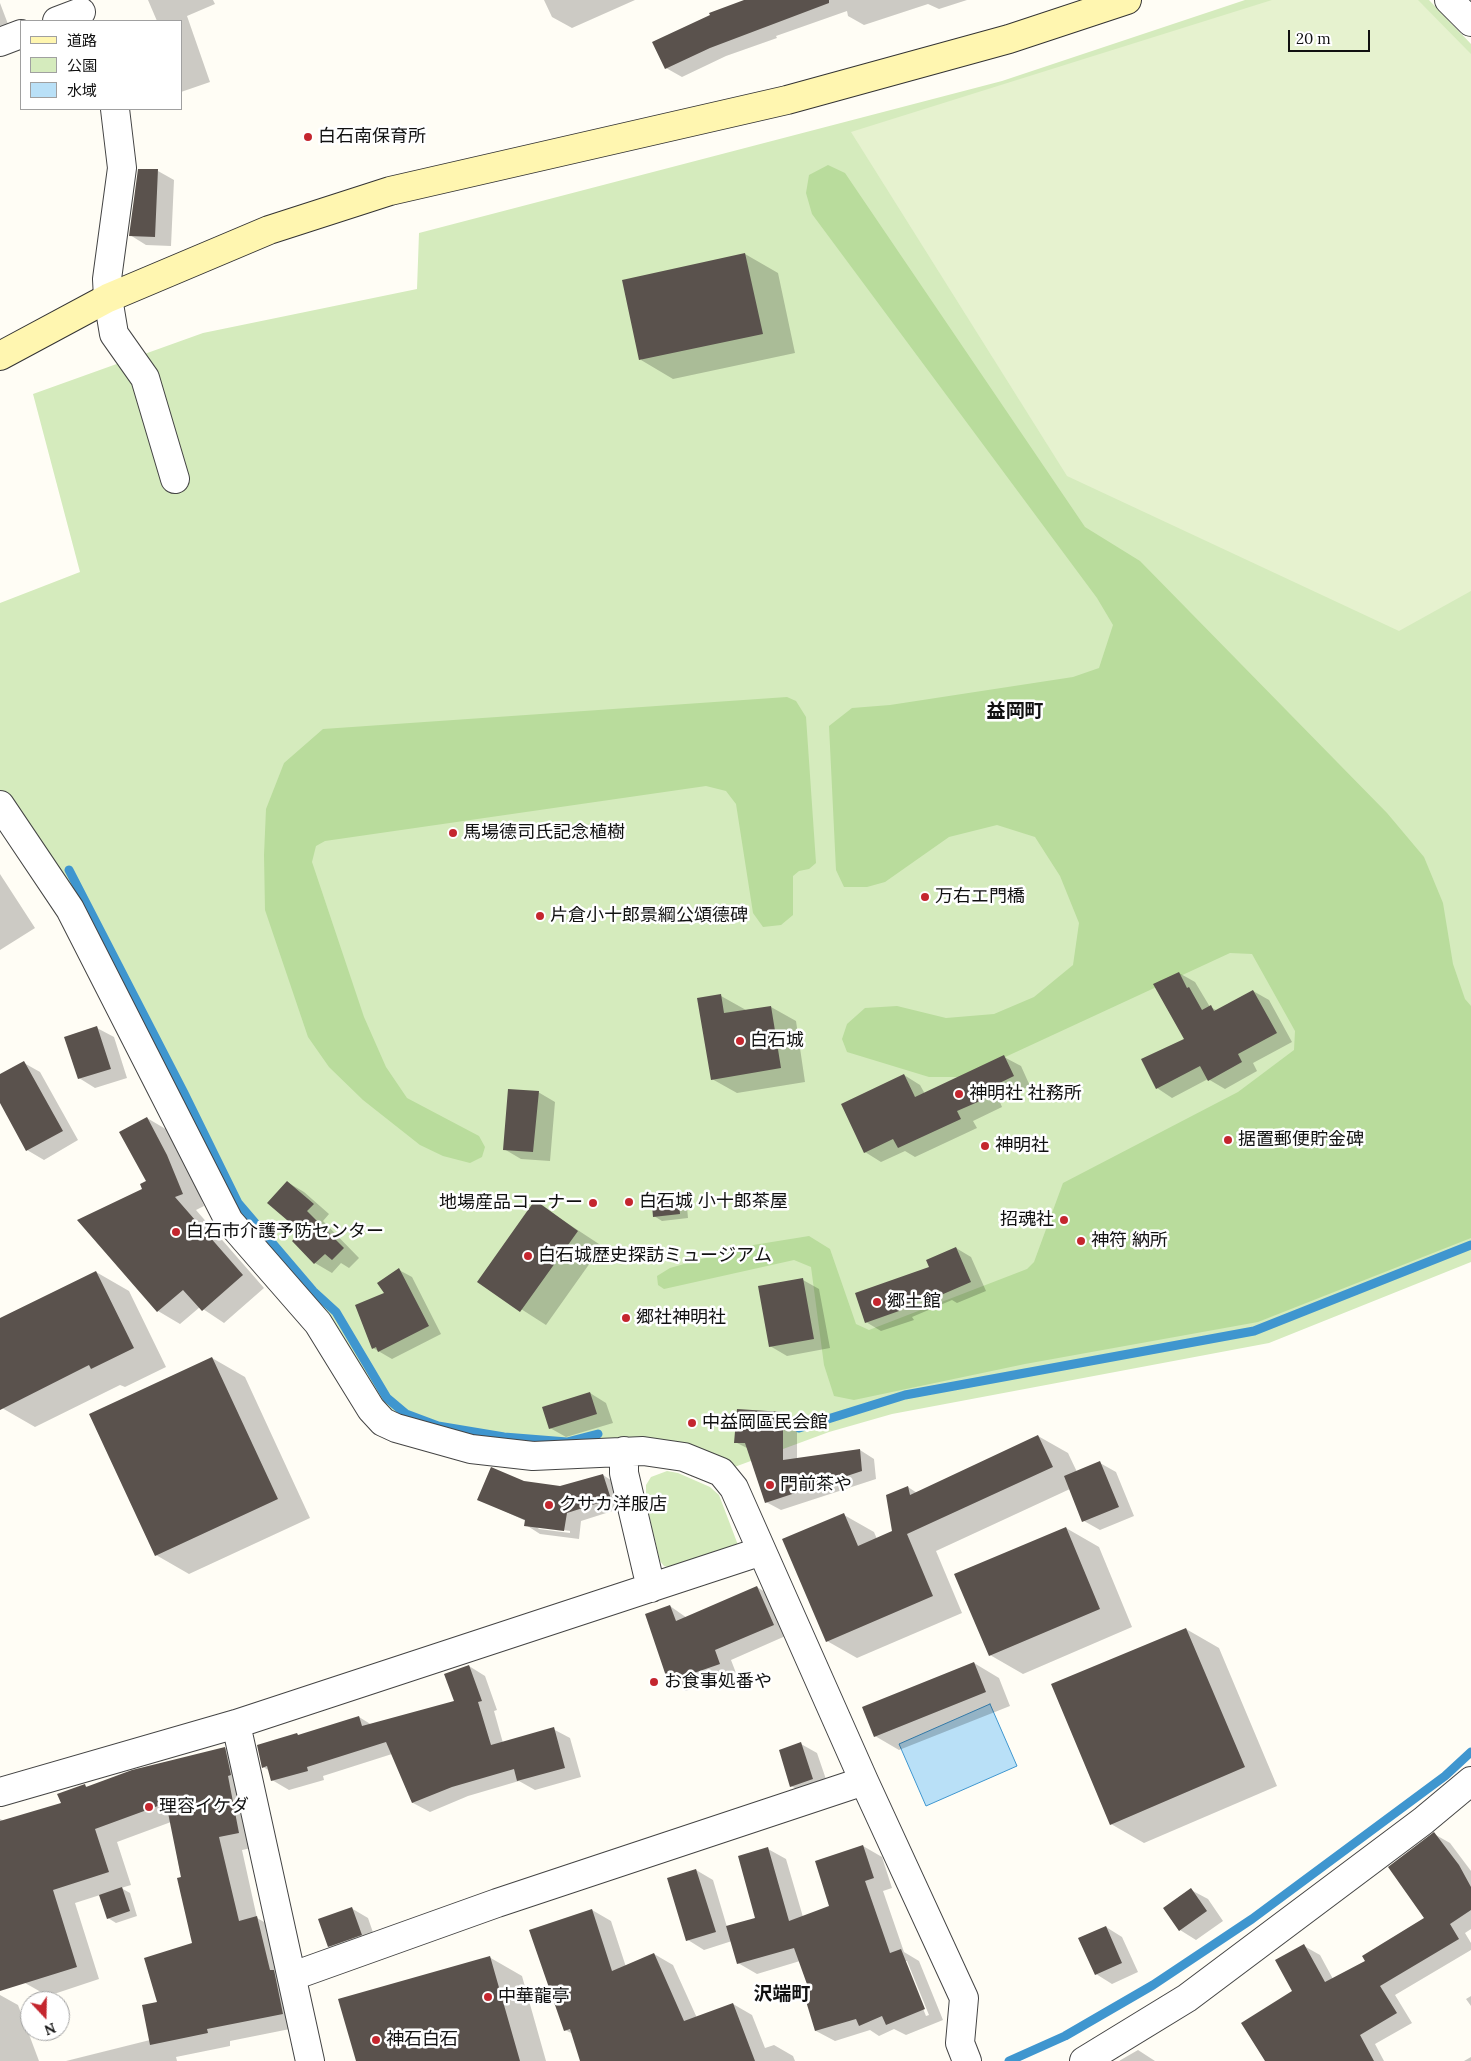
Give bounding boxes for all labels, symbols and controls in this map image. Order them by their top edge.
legend [20,20,182,110]
scale bar [1291,20,1374,52]
text: 20 m [1296,29,1331,48]
text: 道路 [67,31,97,50]
text: 公園 [67,56,97,75]
text: 水域 [67,81,97,100]
place label: 白石南保育所 [318,126,426,148]
marker: 白石南保育所 [302,131,314,143]
district label: 益岡町 [987,701,1043,723]
place label: 馬場德司氏記念植樹 [463,822,625,844]
marker: 馬場德司氏記念植樹 [447,827,459,839]
place label: 万右エ門橋 [935,886,1025,908]
marker: 万右エ門橋 [919,891,931,903]
place label: 片倉小十郎景綱公頌德碑 [550,905,748,927]
marker: 片倉小十郎景綱公頌德碑 [534,910,546,922]
place label: 白石城 [750,1030,804,1052]
marker: 白石城 [734,1035,746,1047]
place label: 神明社 社務所 [969,1083,1082,1105]
marker: 神明社 社務所 [953,1088,965,1100]
place label: 据置郵便貯金碑 [1238,1129,1364,1151]
marker: 据置郵便貯金碑 [1222,1134,1234,1146]
place label: 神明社 [995,1135,1049,1157]
marker: 神明社 [979,1140,991,1152]
place label: 白石城 小十郎茶屋 [639,1191,788,1213]
place label: 地場産品コーナー [439,1192,583,1214]
marker: 白石城 小十郎茶屋 [623,1196,635,1208]
marker: 地場産品コーナー [587,1197,599,1209]
place label: 招魂社 [1000,1209,1054,1231]
marker: 招魂社 [1058,1214,1070,1226]
place label: 白石市介護予防センター [186,1221,384,1243]
marker: 白石市介護予防センター [170,1226,182,1238]
place label: 神符 納所 [1091,1230,1168,1252]
marker: 神符 納所 [1075,1235,1087,1247]
place label: 白石城歴史探訪ミュージアム [538,1245,772,1267]
marker: 白石城歴史探訪ミュージアム [522,1250,534,1262]
place label: 郷土館 [887,1291,941,1313]
marker: 郷土館 [871,1296,883,1308]
place label: 郷社神明社 [636,1307,726,1329]
marker: 郷社神明社 [620,1312,632,1324]
place label: 中益岡區民会館 [702,1412,828,1434]
marker: 中益岡區民会館 [686,1417,698,1429]
place label: 門前茶や [780,1474,852,1496]
marker: 門前茶や [764,1479,776,1491]
place label: クサカ洋服店 [559,1494,667,1516]
marker: クサカ洋服店 [543,1499,555,1511]
place label: お食事処番や [664,1671,772,1693]
marker: お食事処番や [648,1676,660,1688]
place label: 理容イケダ [159,1796,249,1818]
marker: 理容イケダ [143,1801,155,1813]
district label: 沢端町 [754,1984,810,2006]
place label: 中華龍亭 [498,1986,570,2008]
north arrow [20,1991,70,2041]
marker: 中華龍亭 [482,1991,494,2003]
text: N [42,2019,58,2039]
place label: 神石白石 [386,2029,458,2051]
marker: 神石白石 [370,2034,382,2046]

